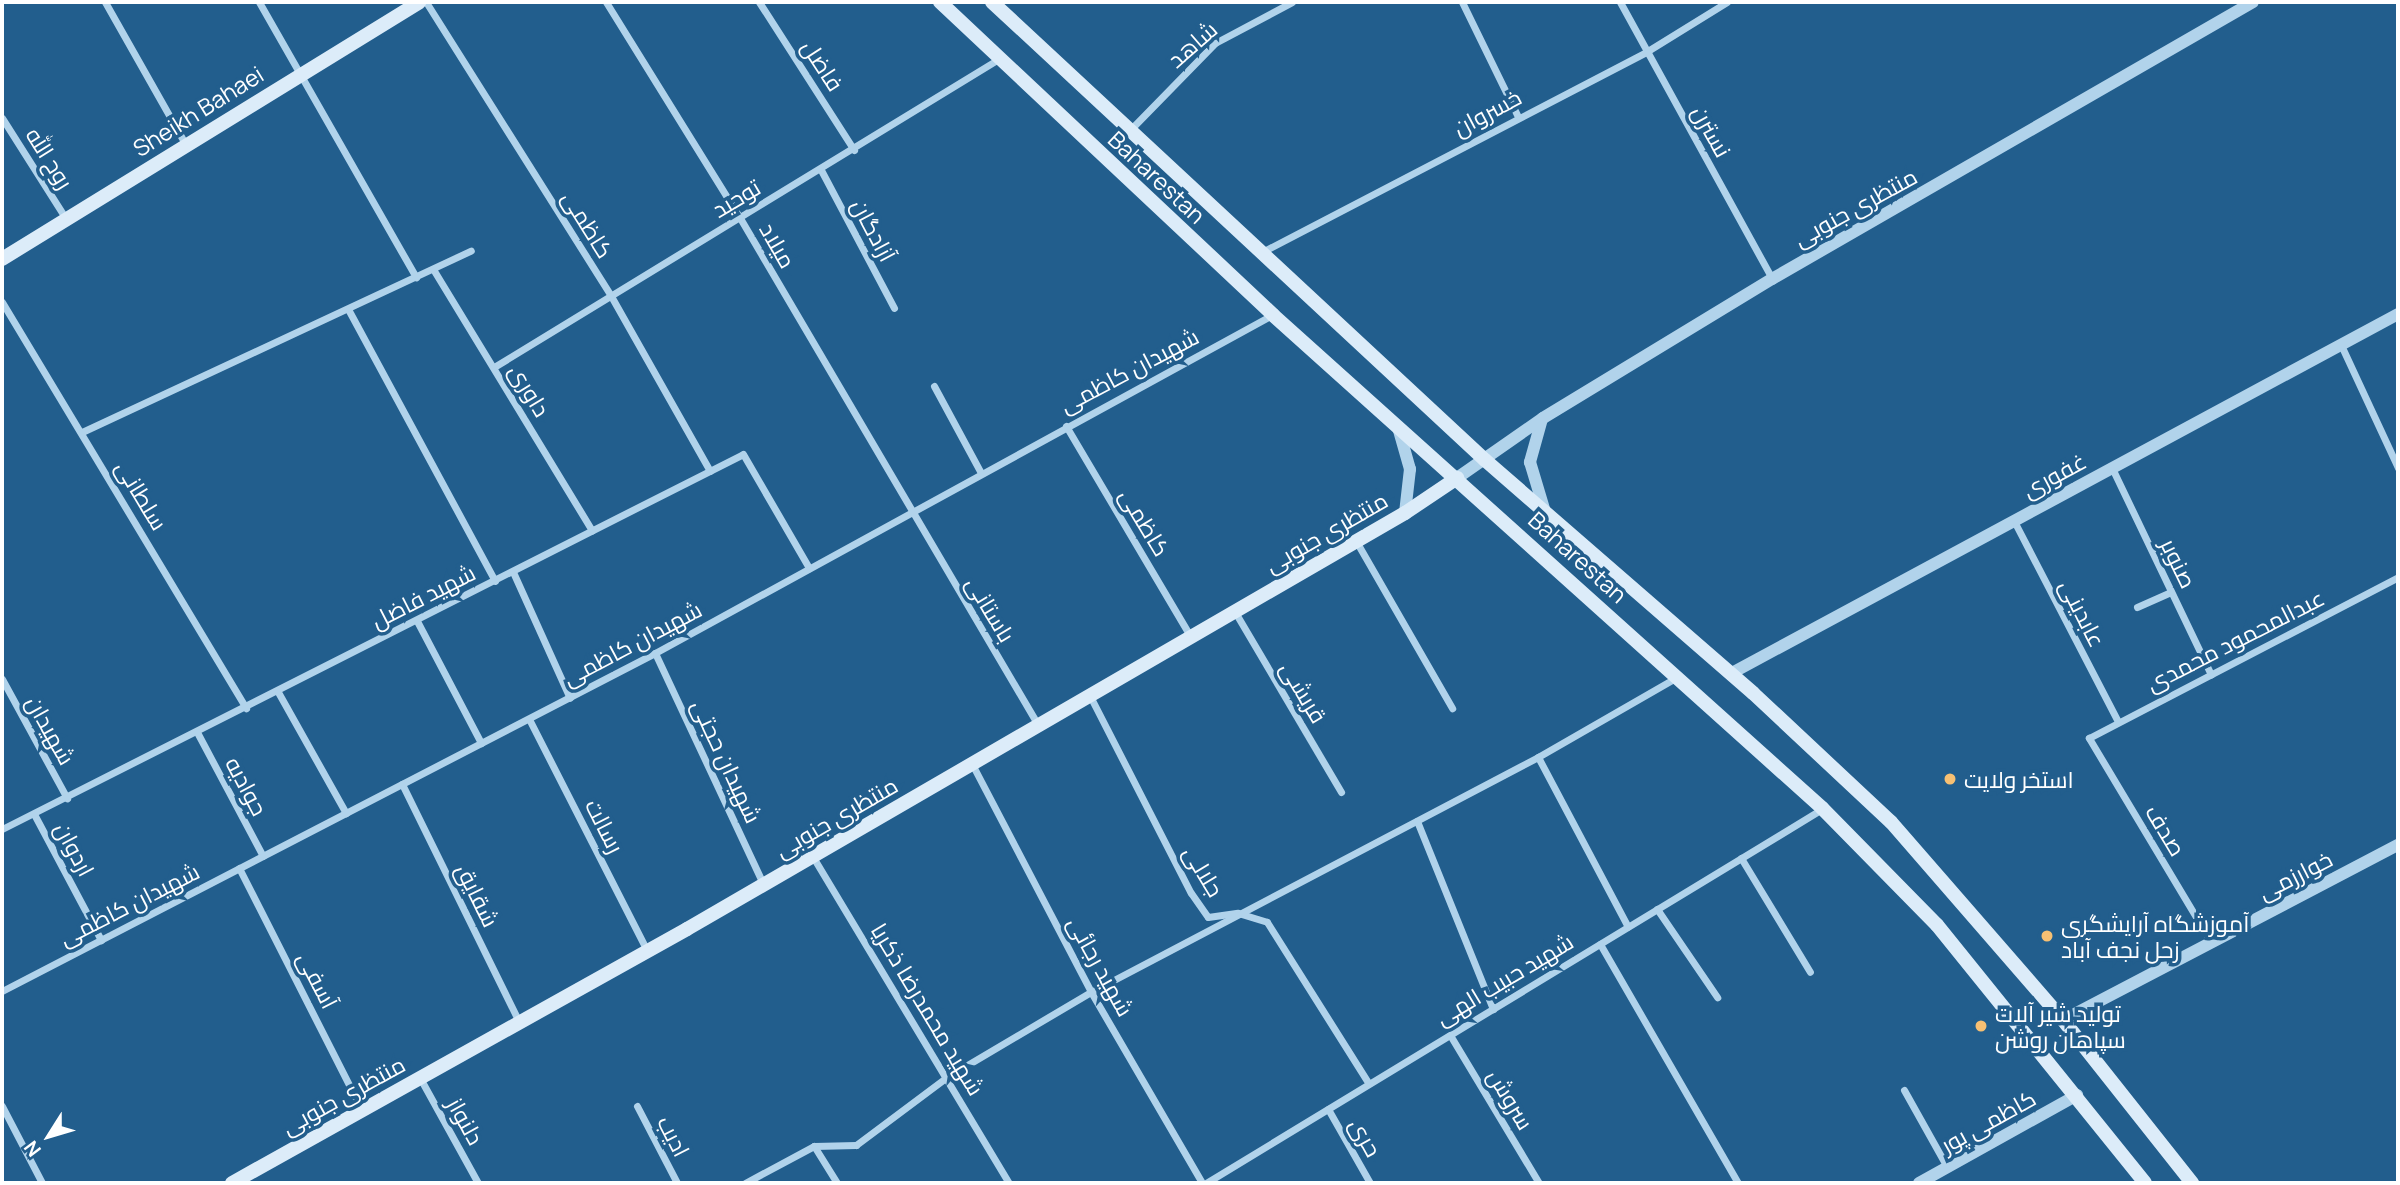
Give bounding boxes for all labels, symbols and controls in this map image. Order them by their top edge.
street label: شاهد [1162,15,1222,73]
street label: فاضل [796,34,850,96]
street label: Sheikh Bahaei [128,60,268,162]
street label: خسروان [1448,83,1526,141]
street label: نسترن [1687,100,1737,162]
street label: روح الله [21,122,79,194]
street label: Baharestan [1103,125,1211,229]
street label: منتظری جنوبی [1788,162,1922,252]
street label: توحید [707,173,765,223]
street label: کاظمی [557,185,619,263]
street label: آزادگان [846,194,902,266]
street label: میلاد [754,217,802,273]
street label: شهیدان کاظمی [1055,322,1203,418]
street label: داوری [504,359,556,421]
street label: غفوری [2017,447,2091,503]
street label: سلطانی [110,455,174,535]
street label: کاظمی [1114,483,1176,561]
street label: منتظری جنوبی [1260,486,1392,578]
street label: Baharestan [1523,506,1633,608]
street label: صنوبر [2155,534,2203,592]
street label: شهید فاضل [366,558,480,634]
street label: باستانی [961,571,1021,647]
street label: عابدینی [2054,575,2112,651]
street label: عبدالمحمود محمدی [2141,583,2329,697]
street label: شهیدان کاظمی [558,595,706,691]
street label: قریشی [1275,656,1333,728]
street label: شهیدان [21,691,81,769]
street label: شهیدان حجتی [686,695,768,827]
street label: جوادیه [220,752,274,820]
place label: استخر ولایت [1964,765,2074,793]
street label: منتظری جنوبی [770,771,902,863]
marker: استخر ولایت [1942,771,1958,787]
street label: رسالت [580,794,630,858]
street label: صدف [2140,799,2192,861]
street label: اردوان [49,817,101,881]
street label: جلالی [1178,840,1230,902]
street label: خوارزمی [2253,845,2337,905]
street label: شهیدان کاظمی [54,857,204,951]
street label: شقایق [451,859,505,931]
place label: آموزشگاه آرایشگری زحل نجف آباد [2061,909,2250,963]
street label: شهید رجائی [1062,911,1140,1021]
street label: شهید محمدرضا ذکریا [866,918,990,1100]
street label: شهید حبیب الهی [1430,927,1578,1031]
marker: آموزشگاه آرایشگری زحل نجف آباد [2039,928,2055,944]
street label: آسفی [292,947,344,1013]
place label: تولید شیر آلات سپاهان روشن [1995,999,2126,1053]
marker: تولید شیر آلات سپاهان روشن [1973,1018,1989,1034]
street label: منتظری جنوبی [276,1050,410,1140]
street label: سروش [1482,1064,1540,1134]
street label: کاظمی پور [1936,1084,2040,1158]
street label: دلنواز [442,1093,490,1149]
north arrow [14,1101,84,1171]
street label: ادیب [652,1111,696,1161]
street label: حری [1344,1113,1388,1161]
text: N [18,1135,47,1162]

